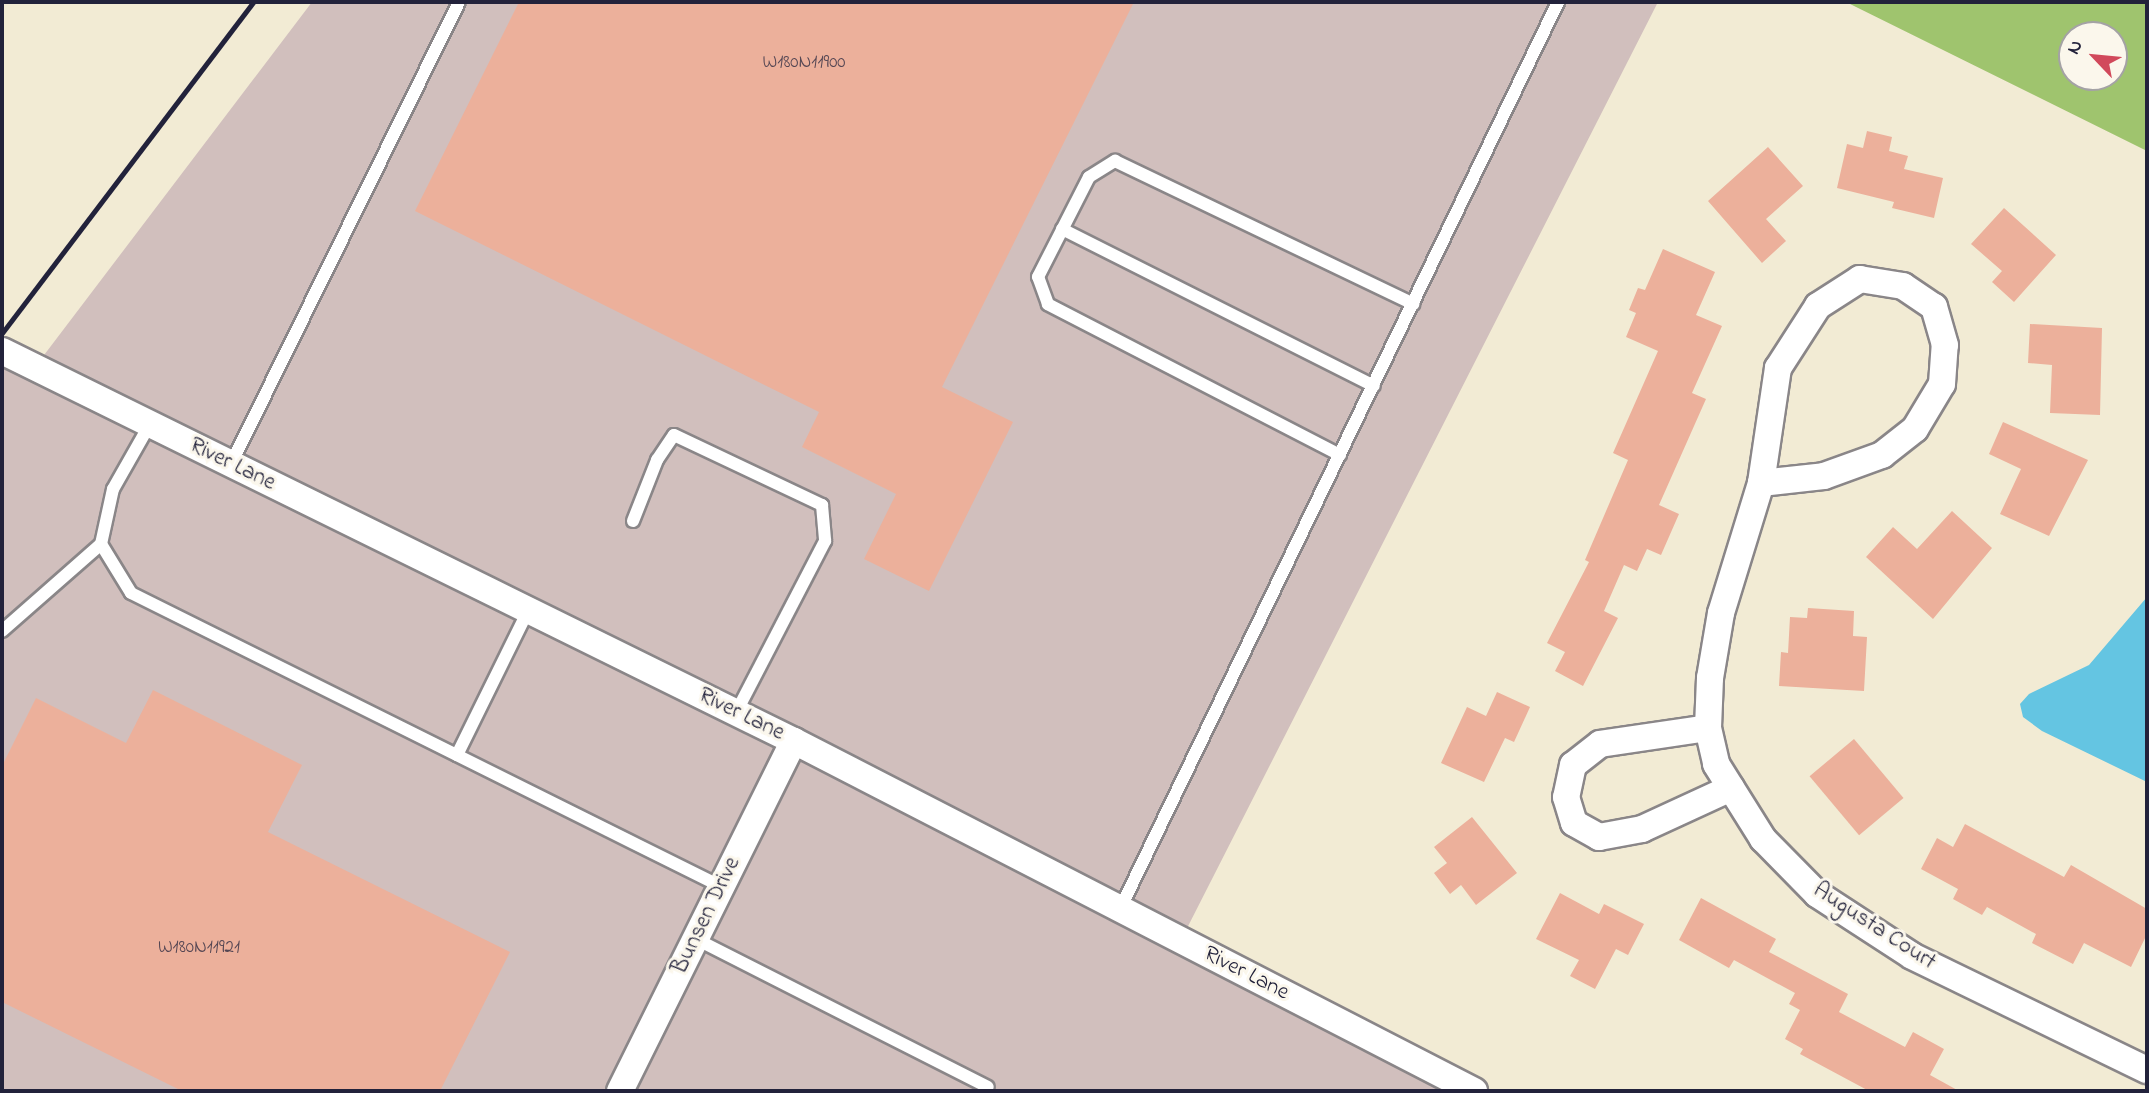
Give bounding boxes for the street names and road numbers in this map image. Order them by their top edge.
street label: River Lane [185,432,279,498]
street label: River Lane [694,682,788,748]
street label: Bunsen Drive [667,853,747,979]
street label: Augusta Court [1807,877,1941,977]
street label: River Lane [1199,941,1293,1007]

